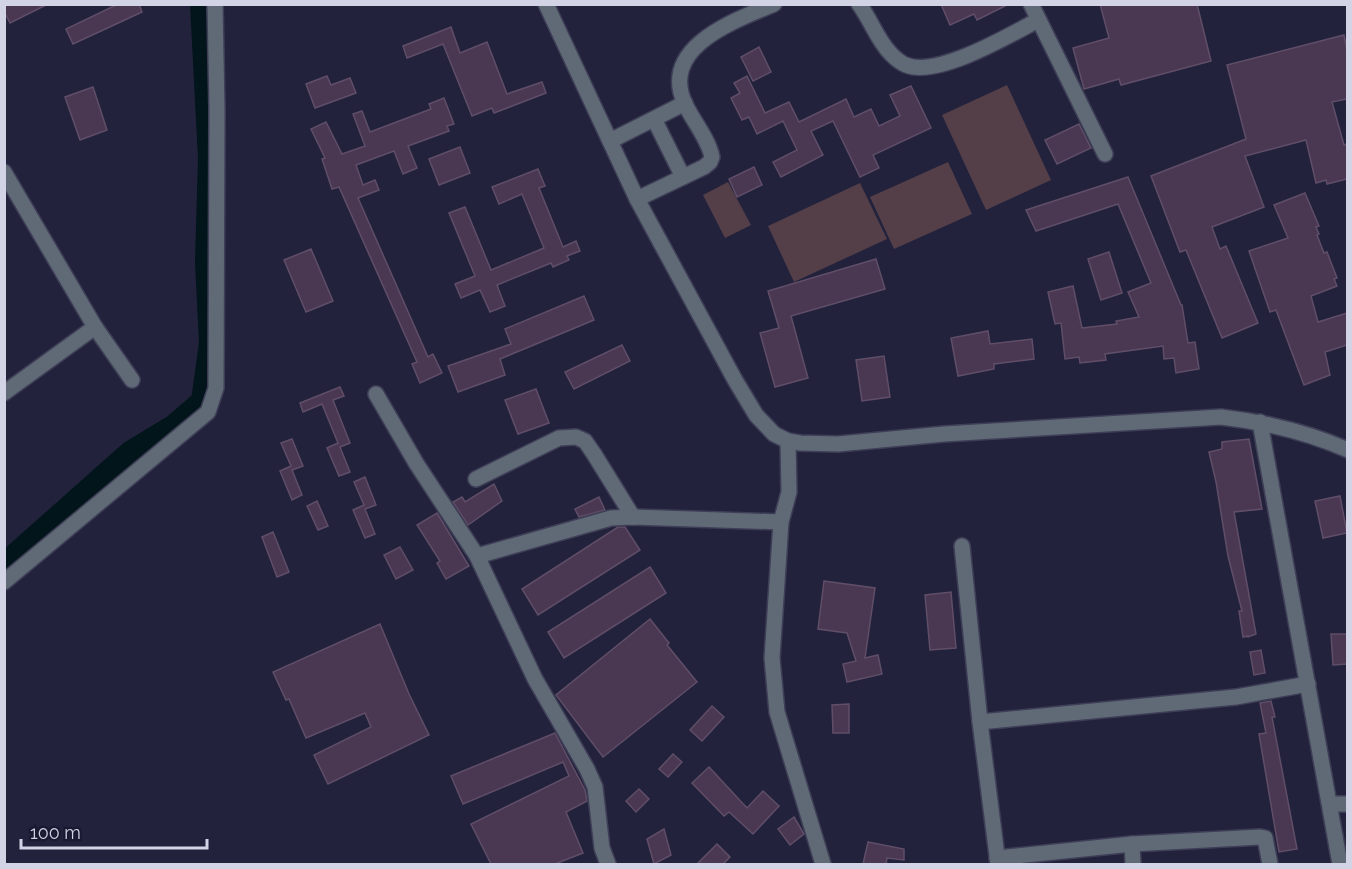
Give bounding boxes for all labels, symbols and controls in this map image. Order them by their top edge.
scale bar [21,812,207,850]
text: 100 m [30,822,81,843]

